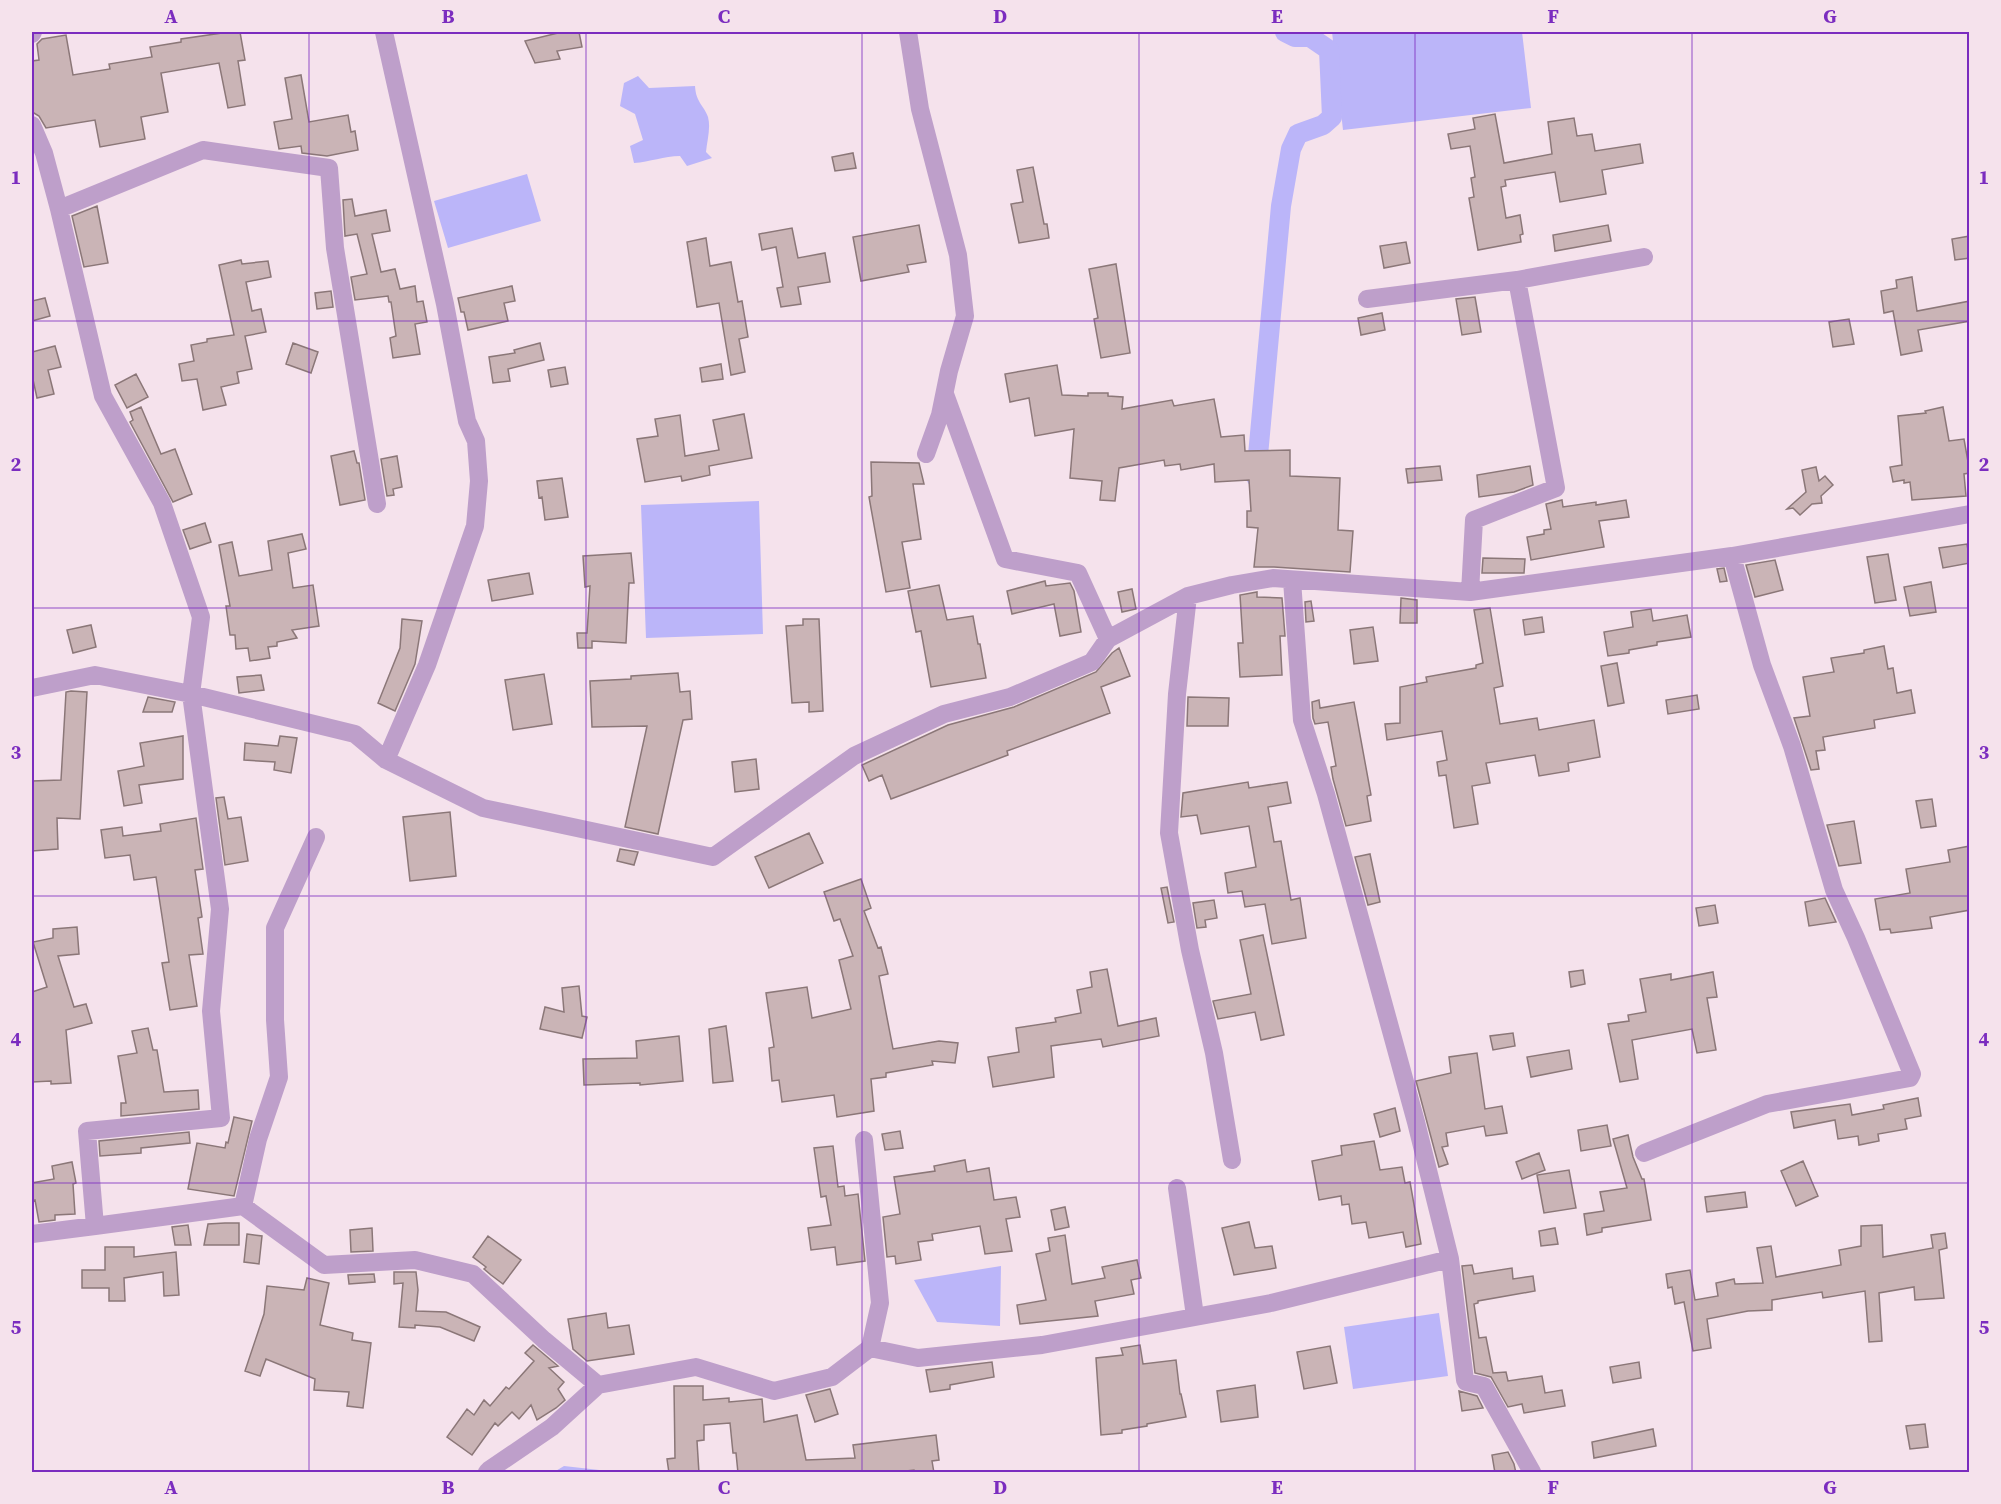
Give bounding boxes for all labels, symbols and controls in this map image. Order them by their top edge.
text: A [164,2,178,30]
text: B [441,2,455,30]
text: C [718,2,730,30]
text: D [993,2,1007,30]
text: E [1271,2,1283,30]
text: F [1547,2,1559,30]
text: G [1823,2,1837,30]
text: 1 [11,163,21,191]
text: 1 [1979,163,1989,191]
text: 2 [11,450,22,478]
text: 2 [1979,450,1990,478]
text: 3 [11,738,22,766]
text: 3 [1979,738,1990,766]
text: 4 [11,1025,22,1053]
text: 4 [1979,1025,1990,1053]
text: 5 [11,1313,22,1341]
text: 5 [1979,1313,1990,1341]
text: A [164,1473,178,1501]
text: B [441,1473,455,1501]
text: C [718,1473,730,1501]
text: D [993,1473,1007,1501]
text: E [1271,1473,1283,1501]
text: F [1547,1473,1559,1501]
text: G [1823,1473,1837,1501]

